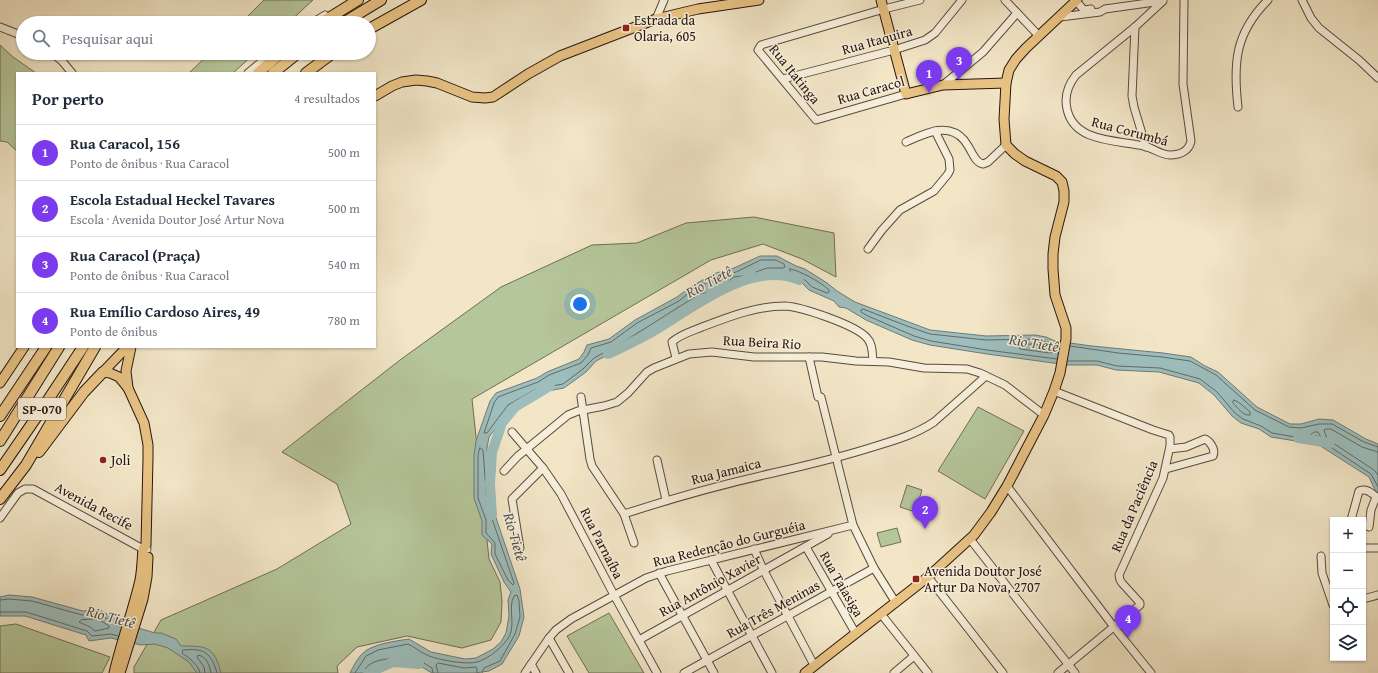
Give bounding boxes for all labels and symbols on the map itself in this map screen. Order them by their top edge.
place label: Estrada da Olaria, 605 [634,10,696,46]
street label: Rua Itaquira [839,20,915,60]
marker: Estrada da Olaria, 605 [621,23,631,33]
street label: Rua Itatinga [765,40,826,108]
pin: 3 [946,47,972,80]
pin: 1 [916,60,942,93]
street label: Rua Caracol [835,71,907,109]
street label: Rua Corumbá [1089,111,1171,151]
water label: Rio Tietê [681,260,737,303]
your location [570,294,590,314]
water label: Rio Tietê [1007,328,1061,357]
street label: Rua Beira Rio [722,330,802,354]
road number: SP-070 [18,398,66,420]
place label: Joli [109,450,130,470]
street label: Rua Jamaica [689,453,763,489]
marker: Joli [98,455,108,465]
street label: Rua da Paciência [1106,457,1162,555]
street label: Avenida Recife [51,477,137,535]
pin: 2 [912,496,938,529]
street label: Rua Parnaíba [575,504,629,582]
water label: Rio Tietê [498,509,533,565]
street label: Rua Redenção do Gurguéia [651,514,807,572]
street label: Rua Taiasiga [815,547,869,621]
street label: Rua Antônio Xavier [655,548,765,621]
place label: Avenida Doutor José Artur Da Nova, 2707 [924,561,1042,597]
marker: Avenida Doutor José Artur Da Nova, 2707 [911,574,921,584]
street label: Rua Três Meninas [723,575,823,643]
water label: Rio Tietê [83,600,139,633]
pin: 4 [1115,605,1141,638]

